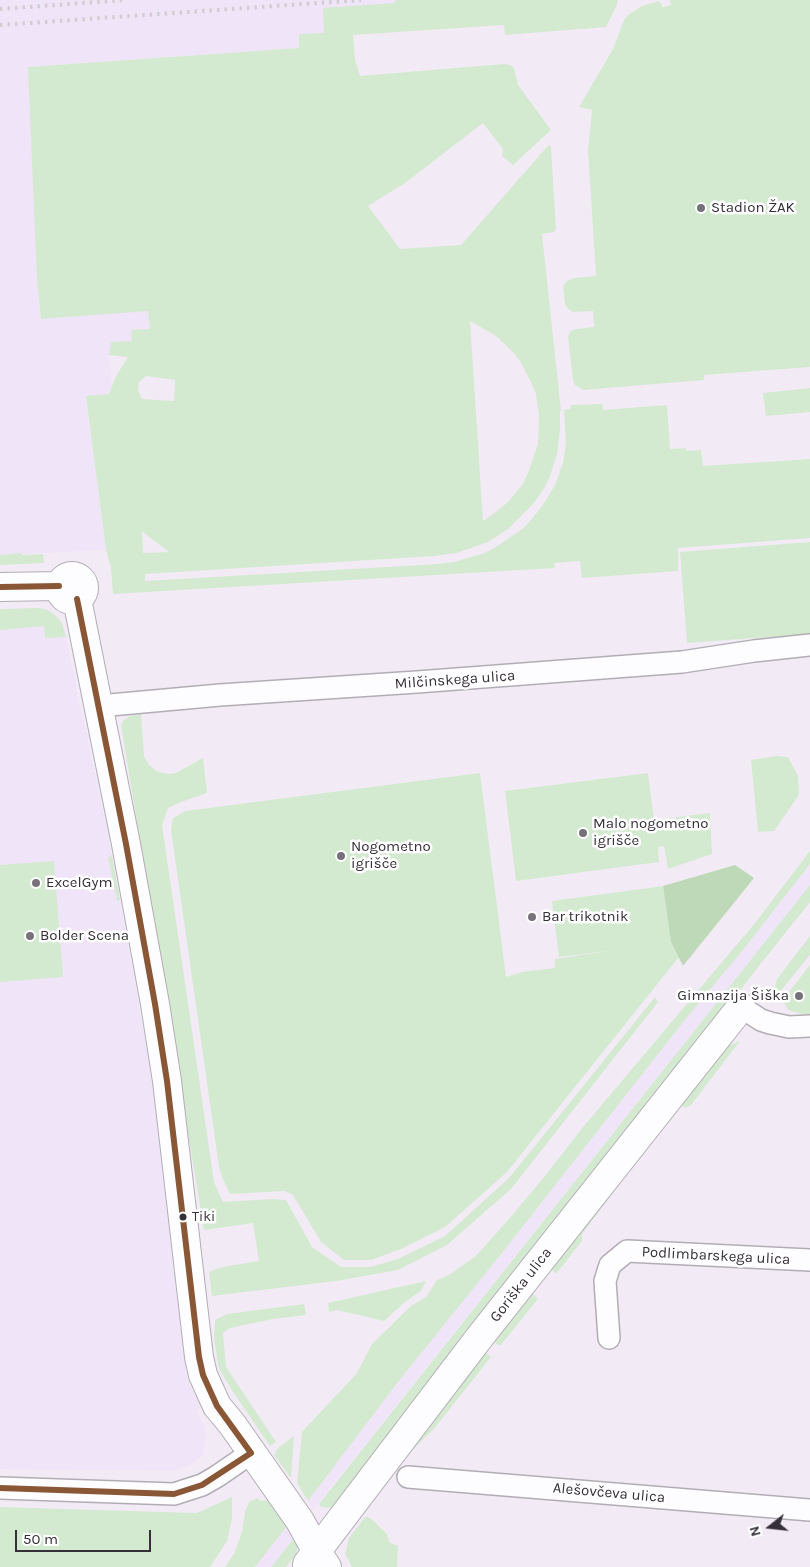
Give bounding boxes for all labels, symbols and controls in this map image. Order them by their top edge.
place label: Stadion ŽAK [711,199,795,217]
marker: Stadion ŽAK [695,202,707,214]
street label: Milčinskega ulica [394,667,516,693]
place label: Malo nogometno igrišče [593,815,708,850]
marker: Malo nogometno igrišče [577,827,589,839]
place label: Nogometno igrišče [351,838,431,873]
marker: Nogometno igrišče [335,850,347,862]
place label: ExcelGym [46,874,112,892]
marker: ExcelGym [30,877,42,889]
place label: Bar trikotnik [542,908,628,926]
marker: Bar trikotnik [526,911,538,923]
place label: Bolder Scena [40,927,129,945]
marker: Bolder Scena [24,930,36,942]
place label: Gimnazija Šiška [677,987,789,1005]
marker: Gimnazija Šiška [793,990,805,1002]
place label: Tiki [192,1209,215,1225]
marker: Tiki [178,1212,188,1222]
street label: Podlimbarskega ulica [641,1243,791,1269]
street label: Goriška ulica [486,1244,556,1326]
street label: Alešovčeva ulica [552,1479,666,1507]
north arrow [745,1502,795,1552]
scale bar [18,1520,154,1552]
text: N [746,1524,765,1538]
text: 50 m [23,1530,58,1548]

